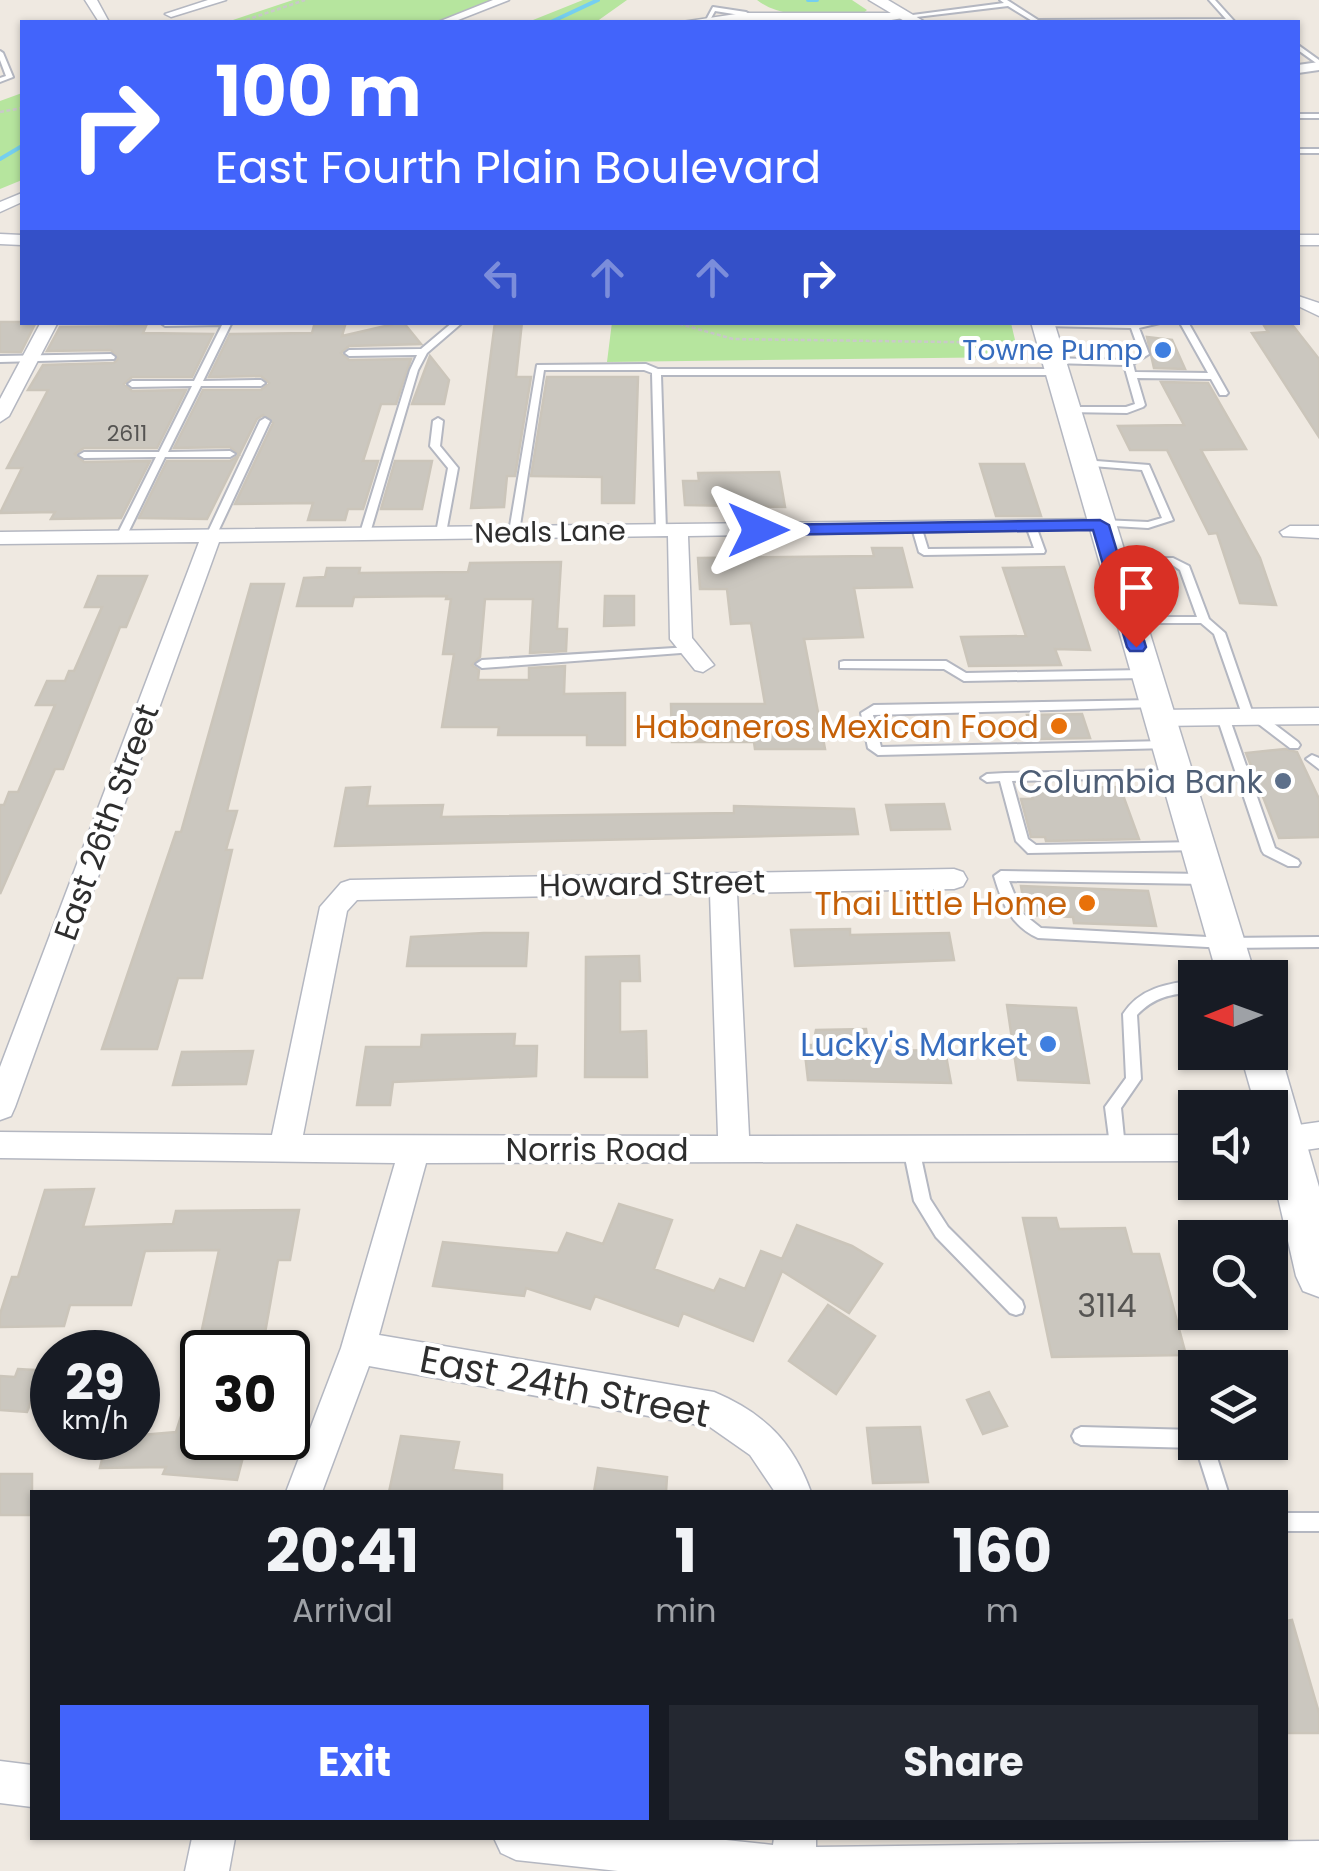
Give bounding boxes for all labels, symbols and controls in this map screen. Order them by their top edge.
text: 100 m [215,42,422,141]
icon: right [50,60,180,190]
text: East Fourth Plain Boulevard [215,136,821,199]
icon: left [475,250,530,305]
icon: ahead [580,250,635,305]
icon: ahead [685,250,740,305]
icon: right [790,250,845,305]
place label: Towne Pump [962,331,1143,370]
marker: Towne Pump [1152,339,1174,361]
house number: 2611 [107,418,147,449]
position arrow [706,478,810,582]
street label: Neals Lane [474,511,626,553]
pin [1094,545,1179,648]
icon: arrive [1109,560,1164,615]
street label: East 26th Street [42,698,170,946]
place label: Habaneros Mexican Food [635,704,1039,749]
marker: Habaneros Mexican Food [1048,715,1070,737]
place label: Columbia Bank [1019,759,1264,804]
marker: Columbia Bank [1272,770,1294,792]
street label: Howard Street [538,859,766,907]
place label: Thai Little Home [814,881,1067,926]
marker: Thai Little Home [1076,892,1098,914]
north arrow [1178,960,1288,1070]
map controls [1178,960,1288,1460]
place label: Lucky's Market [800,1022,1028,1067]
marker: Lucky's Market [1037,1033,1059,1055]
button: sound [1178,1090,1288,1200]
street label: Norris Road [505,1127,689,1172]
button: search [1178,1220,1288,1330]
house number: 3114 [1077,1283,1137,1328]
speed limit sign: 30 [180,1330,310,1460]
street label: East 24th Street [415,1332,715,1440]
text: 29 [65,1347,125,1418]
button: layers [1178,1350,1288,1460]
text: km/h [62,1403,128,1438]
text: 20:41 [266,1509,419,1593]
text: 1 [675,1509,697,1593]
text: 160 [952,1509,1052,1593]
text: Arrival [292,1588,393,1633]
text: min [655,1588,716,1633]
text: m [986,1588,1019,1633]
button: Exit [60,1705,649,1820]
button: Share [669,1705,1258,1820]

